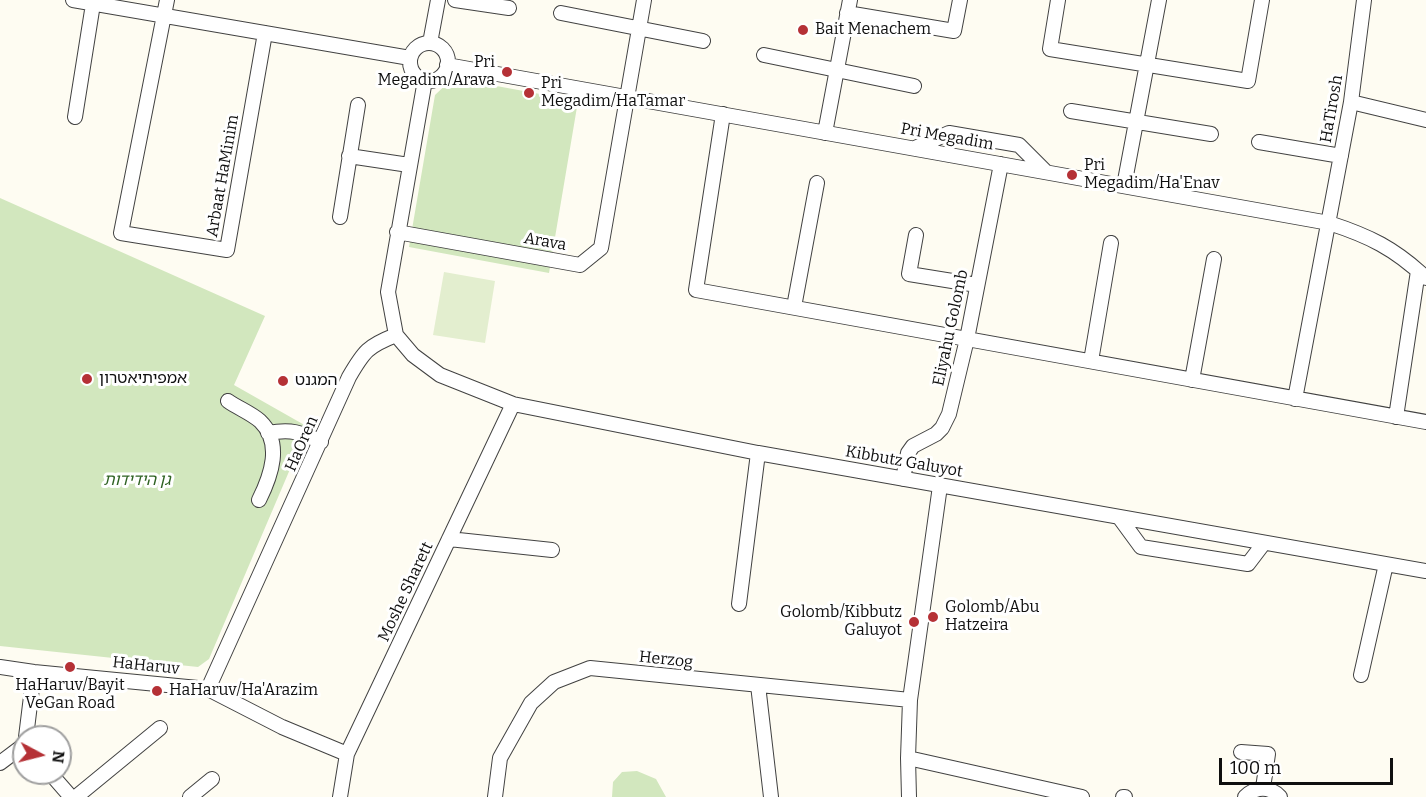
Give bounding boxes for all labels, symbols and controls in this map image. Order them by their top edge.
place label: Bait Menachem [815,20,931,40]
marker: Bait Menachem [796,23,810,37]
place label: Pri Megadim/Arava [378,53,495,91]
marker: Pri Megadim/Arava [500,65,514,79]
place label: Pri Megadim/HaTamar [541,74,685,112]
street label: HaTirosh [1317,74,1347,144]
marker: Pri Megadim/HaTamar [522,86,536,100]
street label: Arbaat HaMinim [203,113,243,239]
street label: Pri Megadim [899,119,995,155]
place label: Pri Megadim/Ha'Enav [1084,156,1220,194]
marker: Pri Megadim/Ha'Enav [1065,168,1079,182]
street label: Arava [522,229,568,255]
street label: Eliyahu Golomb [929,268,973,388]
place label: אמפיתיאטרון [99,369,187,389]
place label: המגנט [295,371,338,391]
marker: אמפיתיאטרון [80,372,94,386]
marker: המגנט [276,374,290,388]
street label: HaOren [281,413,323,475]
street label: Kibbutz Galuyot [844,442,964,482]
park label: גן הידידות [104,471,170,491]
street label: Moshe Sharett [374,539,438,645]
place label: Golomb/Abu Hatzeira [945,598,1039,636]
place label: Golomb/Kibbutz Galuyot [780,603,902,641]
marker: Golomb/Abu Hatzeira [926,610,940,624]
marker: Golomb/Kibbutz Galuyot [907,615,921,629]
street label: Herzog [638,648,694,672]
street label: HaHaruv [111,653,181,679]
marker: HaHaruv/Bayit VeGan Road [63,660,77,674]
place label: HaHaruv/Bayit VeGan Road [15,676,125,714]
place label: HaHaruv/Ha'Arazim [169,681,318,701]
marker: HaHaruv/Ha'Arazim [150,684,164,698]
north arrow [12,725,72,785]
scale bar [1222,746,1396,784]
text: N [48,750,69,764]
text: 100 m [1230,757,1281,779]

